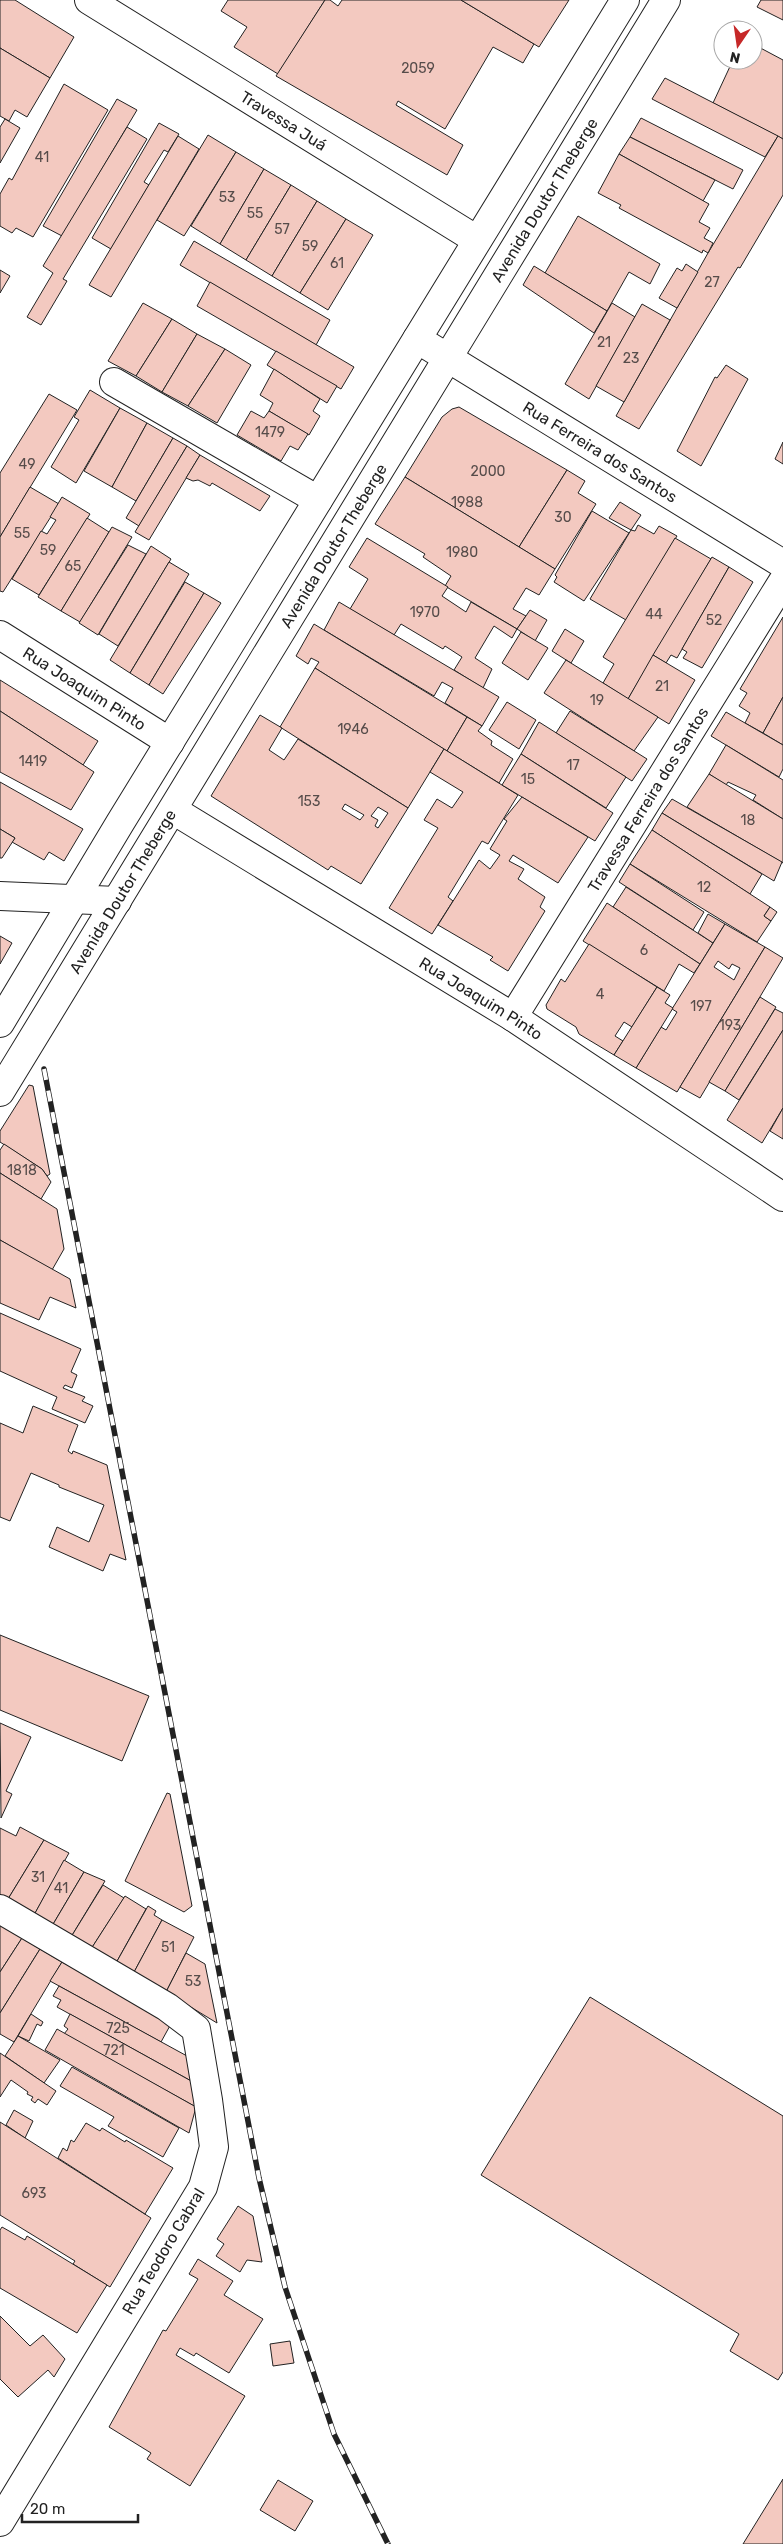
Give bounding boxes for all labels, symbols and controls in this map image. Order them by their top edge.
north arrow [713,20,763,70]
text: N [728,48,742,67]
house number: 2059 [401,60,435,77]
street label: Travessa Juá [237,87,330,155]
street label: Avenida Doutor Theberge [487,115,602,286]
house number: 41 [35,149,49,166]
house number: 53 [219,189,235,206]
house number: 55 [247,205,263,222]
house number: 57 [274,221,290,238]
house number: 59 [302,238,318,255]
house number: 61 [330,255,344,272]
house number: 27 [704,274,720,291]
house number: 21 [597,334,611,351]
house number: 23 [623,350,639,367]
street label: Rua Ferreira dos Santos [519,397,680,507]
house number: 1479 [255,424,285,441]
house number: 49 [19,456,35,473]
street label: Avenida Doutor Theberge [276,460,391,631]
house number: 2000 [471,463,506,480]
house number: 1988 [451,494,483,511]
house number: 30 [554,509,572,526]
house number: 55 [14,525,30,542]
house number: 59 [40,542,56,559]
house number: 1980 [446,544,478,561]
house number: 65 [65,558,81,575]
house number: 1970 [410,604,440,621]
house number: 44 [645,606,663,623]
house number: 52 [706,612,722,629]
street label: Rua Joaquim Pinto [19,643,149,734]
house number: 21 [655,678,669,695]
house number: 19 [590,692,604,709]
street label: Travessa Ferreira dos Santos [584,704,713,896]
house number: 1946 [337,721,369,738]
house number: 1419 [19,753,47,770]
house number: 17 [566,757,580,774]
house number: 15 [521,771,535,788]
house number: 153 [298,793,320,810]
street label: Avenida Doutor Theberge [66,806,180,977]
house number: 18 [741,812,756,829]
house number: 12 [697,879,711,896]
house number: 6 [640,942,648,959]
street label: Rua Joaquim Pinto [416,953,546,1044]
house number: 4 [596,986,605,1003]
house number: 197 [690,998,712,1015]
house number: 193 [719,1017,741,1034]
house number: 1818 [7,1162,37,1179]
house number: 31 [31,1869,45,1886]
house number: 41 [54,1880,68,1897]
house number: 51 [161,1939,175,1956]
house number: 53 [185,1973,201,1990]
house number: 725 [106,2020,130,2037]
house number: 721 [103,2042,125,2059]
house number: 693 [22,2185,46,2202]
street label: Rua Teodoro Cabral [118,2185,209,2318]
scale bar [22,2492,139,2524]
text: 20 m [30,2500,65,2518]

